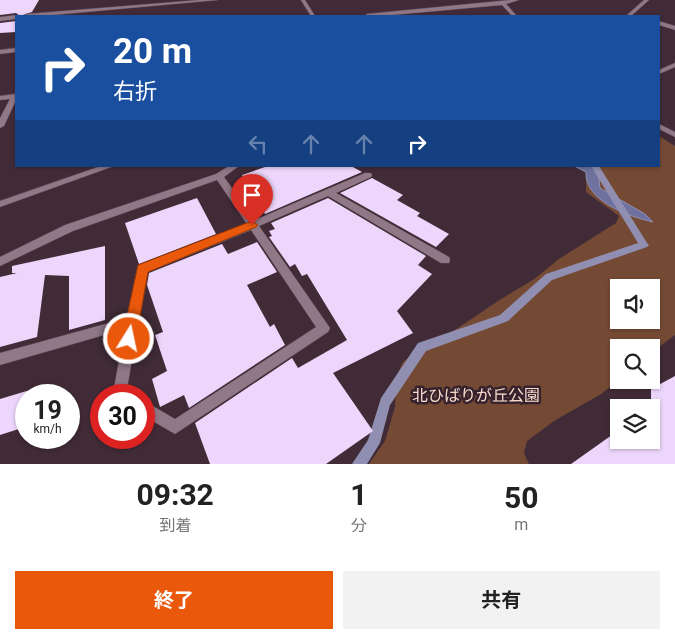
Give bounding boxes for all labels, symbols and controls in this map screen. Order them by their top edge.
text: 20 m [113,31,192,72]
icon: right [30,35,95,100]
text: 右折 [113,79,157,104]
icon: left [244,130,272,158]
icon: ahead [297,130,325,158]
icon: ahead [350,130,378,158]
icon: right [403,130,431,158]
pin [231,174,273,225]
icon: arrive [238,181,266,209]
map controls [610,279,660,449]
button: sound [610,279,660,329]
position arrow [102,312,154,364]
button: search [610,339,660,389]
speed limit sign: 30 [90,384,155,449]
park label: 北ひばりが丘公園 [412,386,540,405]
text: 19 [33,396,62,425]
button: layers [610,399,660,449]
text: km/h [33,422,62,436]
text: 09:32 [137,477,214,512]
text: 1 [350,477,368,512]
text: 50 [504,480,538,515]
text: m [514,515,528,534]
text: 到着 [159,516,191,535]
text: 分 [351,516,367,535]
button: 終了 [15,571,333,629]
button: 共有 [343,571,660,629]

